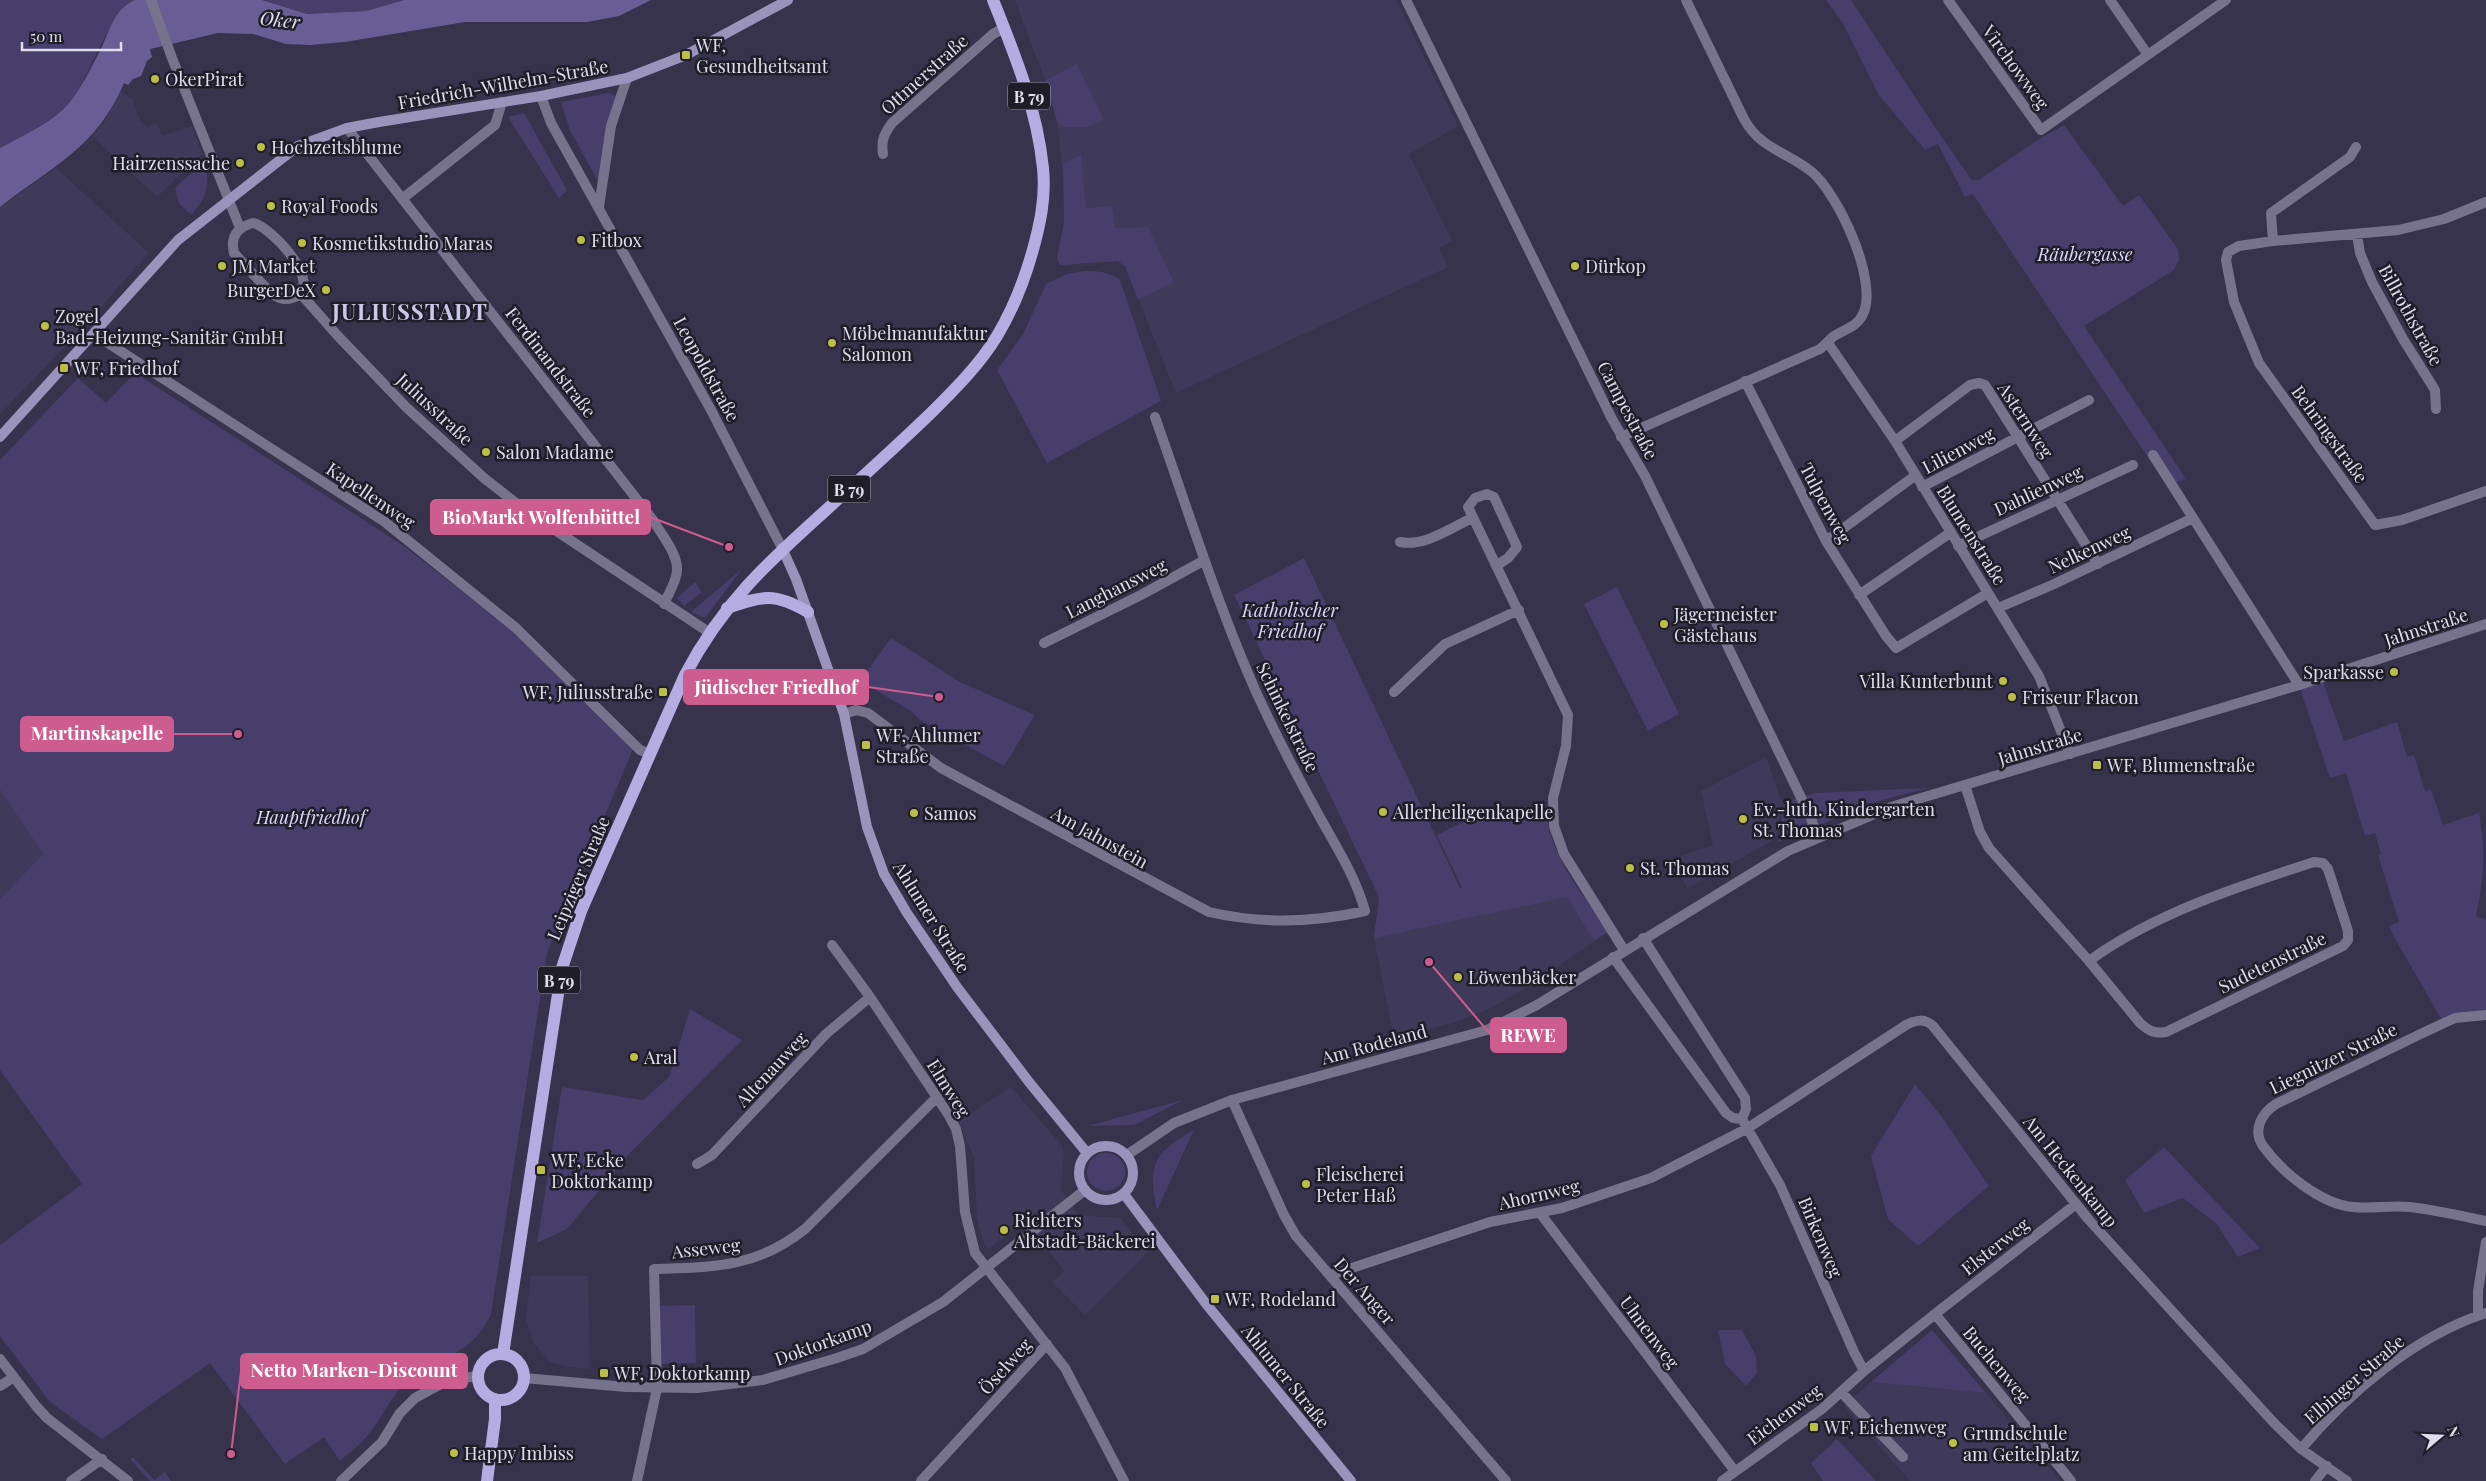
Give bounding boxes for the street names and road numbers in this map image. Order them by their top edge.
street label: Virchowweg [1977,19,2055,115]
street label: Ottmerstraße [875,28,973,120]
street label: Friedrich-Wilhelm-Straße [396,54,610,114]
road number: B 79 [1008,82,1050,110]
street label: Billrothstraße [2373,260,2449,370]
street label: Ferdinandstraße [500,302,602,422]
street label: Leopoldstraße [668,312,746,426]
street label: Campestraße [1592,357,1664,463]
street label: Juliusstraße [391,367,478,451]
street label: Asternweg [1992,377,2060,463]
street label: Behringstraße [2286,380,2374,488]
street label: Lilienweg [1918,421,1999,479]
street label: Kapellenweg [322,456,421,534]
street label: Tulpenweg [1795,459,1857,548]
street label: Dahlienweg [1990,459,2087,521]
road number: B 79 [828,476,870,502]
street label: Blumenstraße [1932,481,2012,589]
street label: Nelkenweg [2044,519,2134,578]
street label: Langhansweg [1061,552,1171,624]
street label: Jahnstraße [2380,602,2471,652]
street label: Schinkelstraße [1251,658,1325,776]
street label: Jahnstraße [1994,722,2085,770]
street label: Am Jahnstein [1046,800,1153,874]
street label: Leipziger Straße [541,812,615,944]
street label: Ahlumer Straße [888,856,976,977]
street label: Sudetenstraße [2214,926,2330,998]
road number: B 79 [538,966,580,994]
street label: Liegnitzer Straße [2265,1017,2401,1099]
street label: Am Rodeland [1318,1018,1430,1070]
street label: Altenauweg [729,1026,812,1112]
street label: Elmweg [922,1054,976,1122]
street label: Am Heckenkamp [2018,1109,2124,1232]
street label: Ahornweg [1495,1173,1582,1215]
street label: Birkenweg [1793,1193,1849,1281]
street label: Elsterweg [1956,1212,2034,1280]
street label: Asseweg [670,1232,742,1264]
street label: Der Anger [1329,1252,1401,1330]
street label: Ulmenweg [1615,1291,1686,1374]
street label: Doktorkamp [771,1313,875,1371]
street label: Ahlumer Straße [1236,1318,1335,1433]
street label: Buchenweg [1958,1321,2036,1408]
street label: Elbinger Straße [2299,1329,2409,1429]
street label: Öselweg [973,1332,1037,1399]
street label: Eichenweg [1742,1378,1827,1450]

